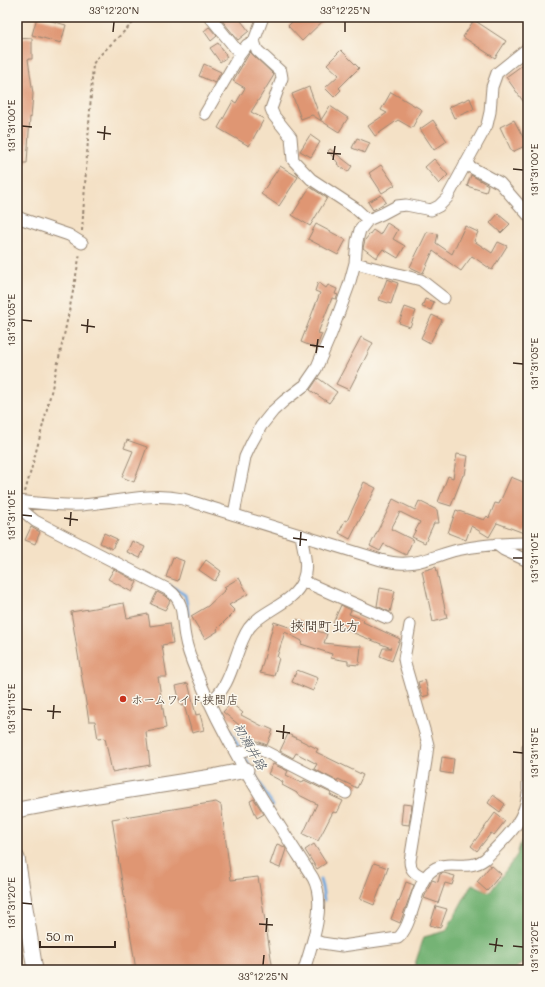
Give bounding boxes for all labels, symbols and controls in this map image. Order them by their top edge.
text: 33°12'20"N [89,3,139,17]
text: 33°12'25"N [320,3,370,17]
text: 131°31'00"E [4,99,18,152]
text: 131°31'00"E [527,143,541,196]
text: 131°31'05"E [4,294,18,346]
text: 131°31'05"E [527,338,541,390]
text: 131°31'10"E [4,489,18,541]
text: 131°31'10"E [527,532,541,584]
district label: 挾間町北方 [290,616,360,635]
text: 131°31'15"E [4,683,18,734]
place label: ホームワイド挟間店 [131,691,239,707]
marker: ホームワイド挟間店 [118,694,128,704]
water label: 初瀬井路 [231,719,272,774]
text: 131°31'15"E [527,727,541,778]
text: 131°31'20"E [4,877,18,929]
text: 131°31'20"E [527,921,541,973]
scale bar [40,923,115,949]
text: 50 m [46,928,74,944]
text: 33°12'25"N [238,969,288,983]

